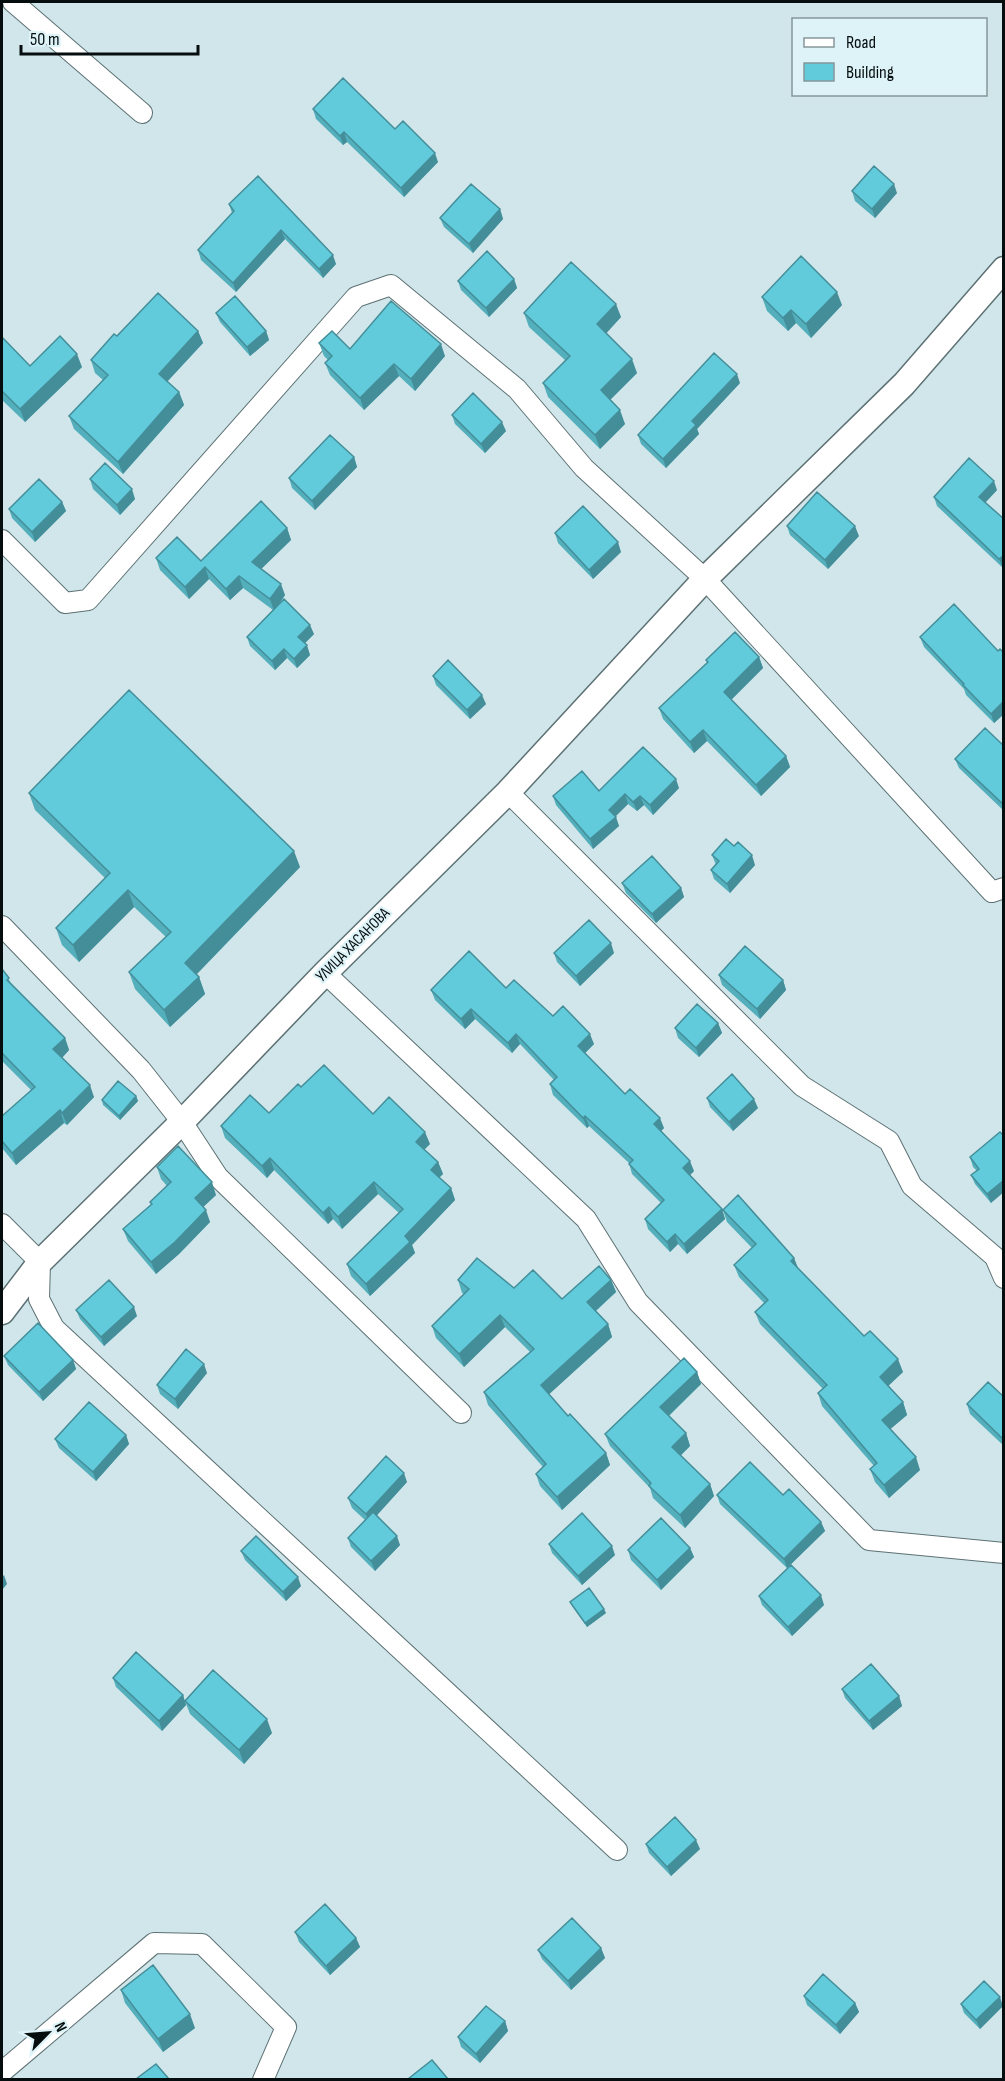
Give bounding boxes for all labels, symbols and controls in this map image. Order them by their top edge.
scale bar [21,18,198,56]
legend [792,18,987,96]
text: 50 m [30,29,60,50]
text: Road [846,32,876,53]
text: Building [846,62,894,83]
street label: УЛИЦА ХАСАНОВА [312,904,394,986]
north arrow [18,2003,78,2063]
text: N [50,2019,71,2035]

